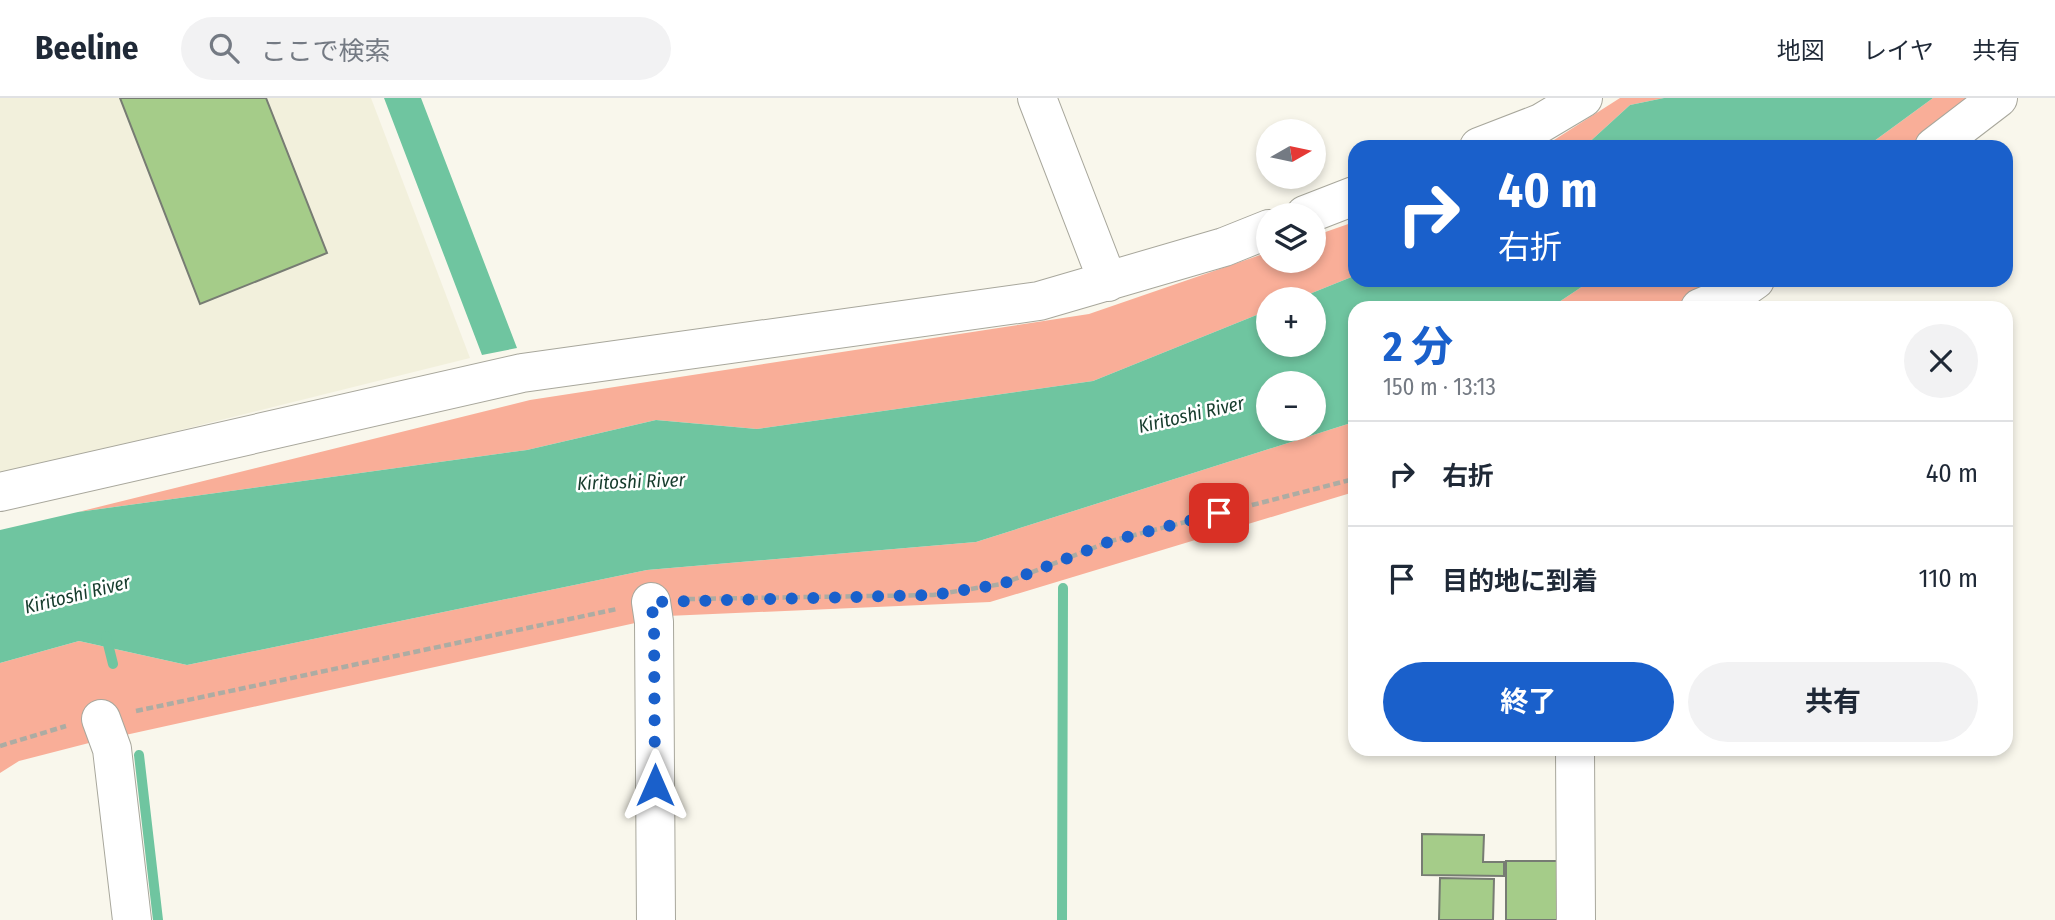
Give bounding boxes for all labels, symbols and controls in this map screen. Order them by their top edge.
search box [181,17,671,80]
text: Beeline [35,28,139,68]
icon: search [205,29,243,67]
text: ここで検索 [261,36,391,67]
text: 地図 [1777,37,1825,65]
text: レイヤ [1863,37,1934,65]
text: 共有 [1972,37,2020,65]
north arrow [1256,119,1326,189]
map controls [1256,119,1326,441]
text: 40 m [1498,161,1598,220]
icon: right [1383,168,1474,259]
button: layers [1256,203,1326,273]
text: 右折 [1498,228,1562,266]
button: + [1256,287,1326,357]
text: 2 分 [1383,322,1453,372]
button: close [1904,324,1978,398]
button: − [1256,371,1326,441]
text: 150 m · 13:13 [1383,373,1496,401]
water label: Kiritoshi River [1136,391,1248,438]
icon: right [1383,455,1421,493]
text: 40 m [1926,458,1978,489]
text: 右折 [1442,461,1494,492]
water label: Kiritoshi River [577,468,687,495]
pin [1189,483,1249,543]
icon: arrive [1200,494,1238,532]
icon: arrive [1383,560,1421,598]
text: 110 m [1918,563,1978,594]
text: 目的地に到着 [1442,566,1598,597]
water label: Kiritoshi River [22,570,134,619]
button: 終了 [1383,662,1674,742]
button: 共有 [1688,662,1978,742]
position arrow [618,748,692,822]

